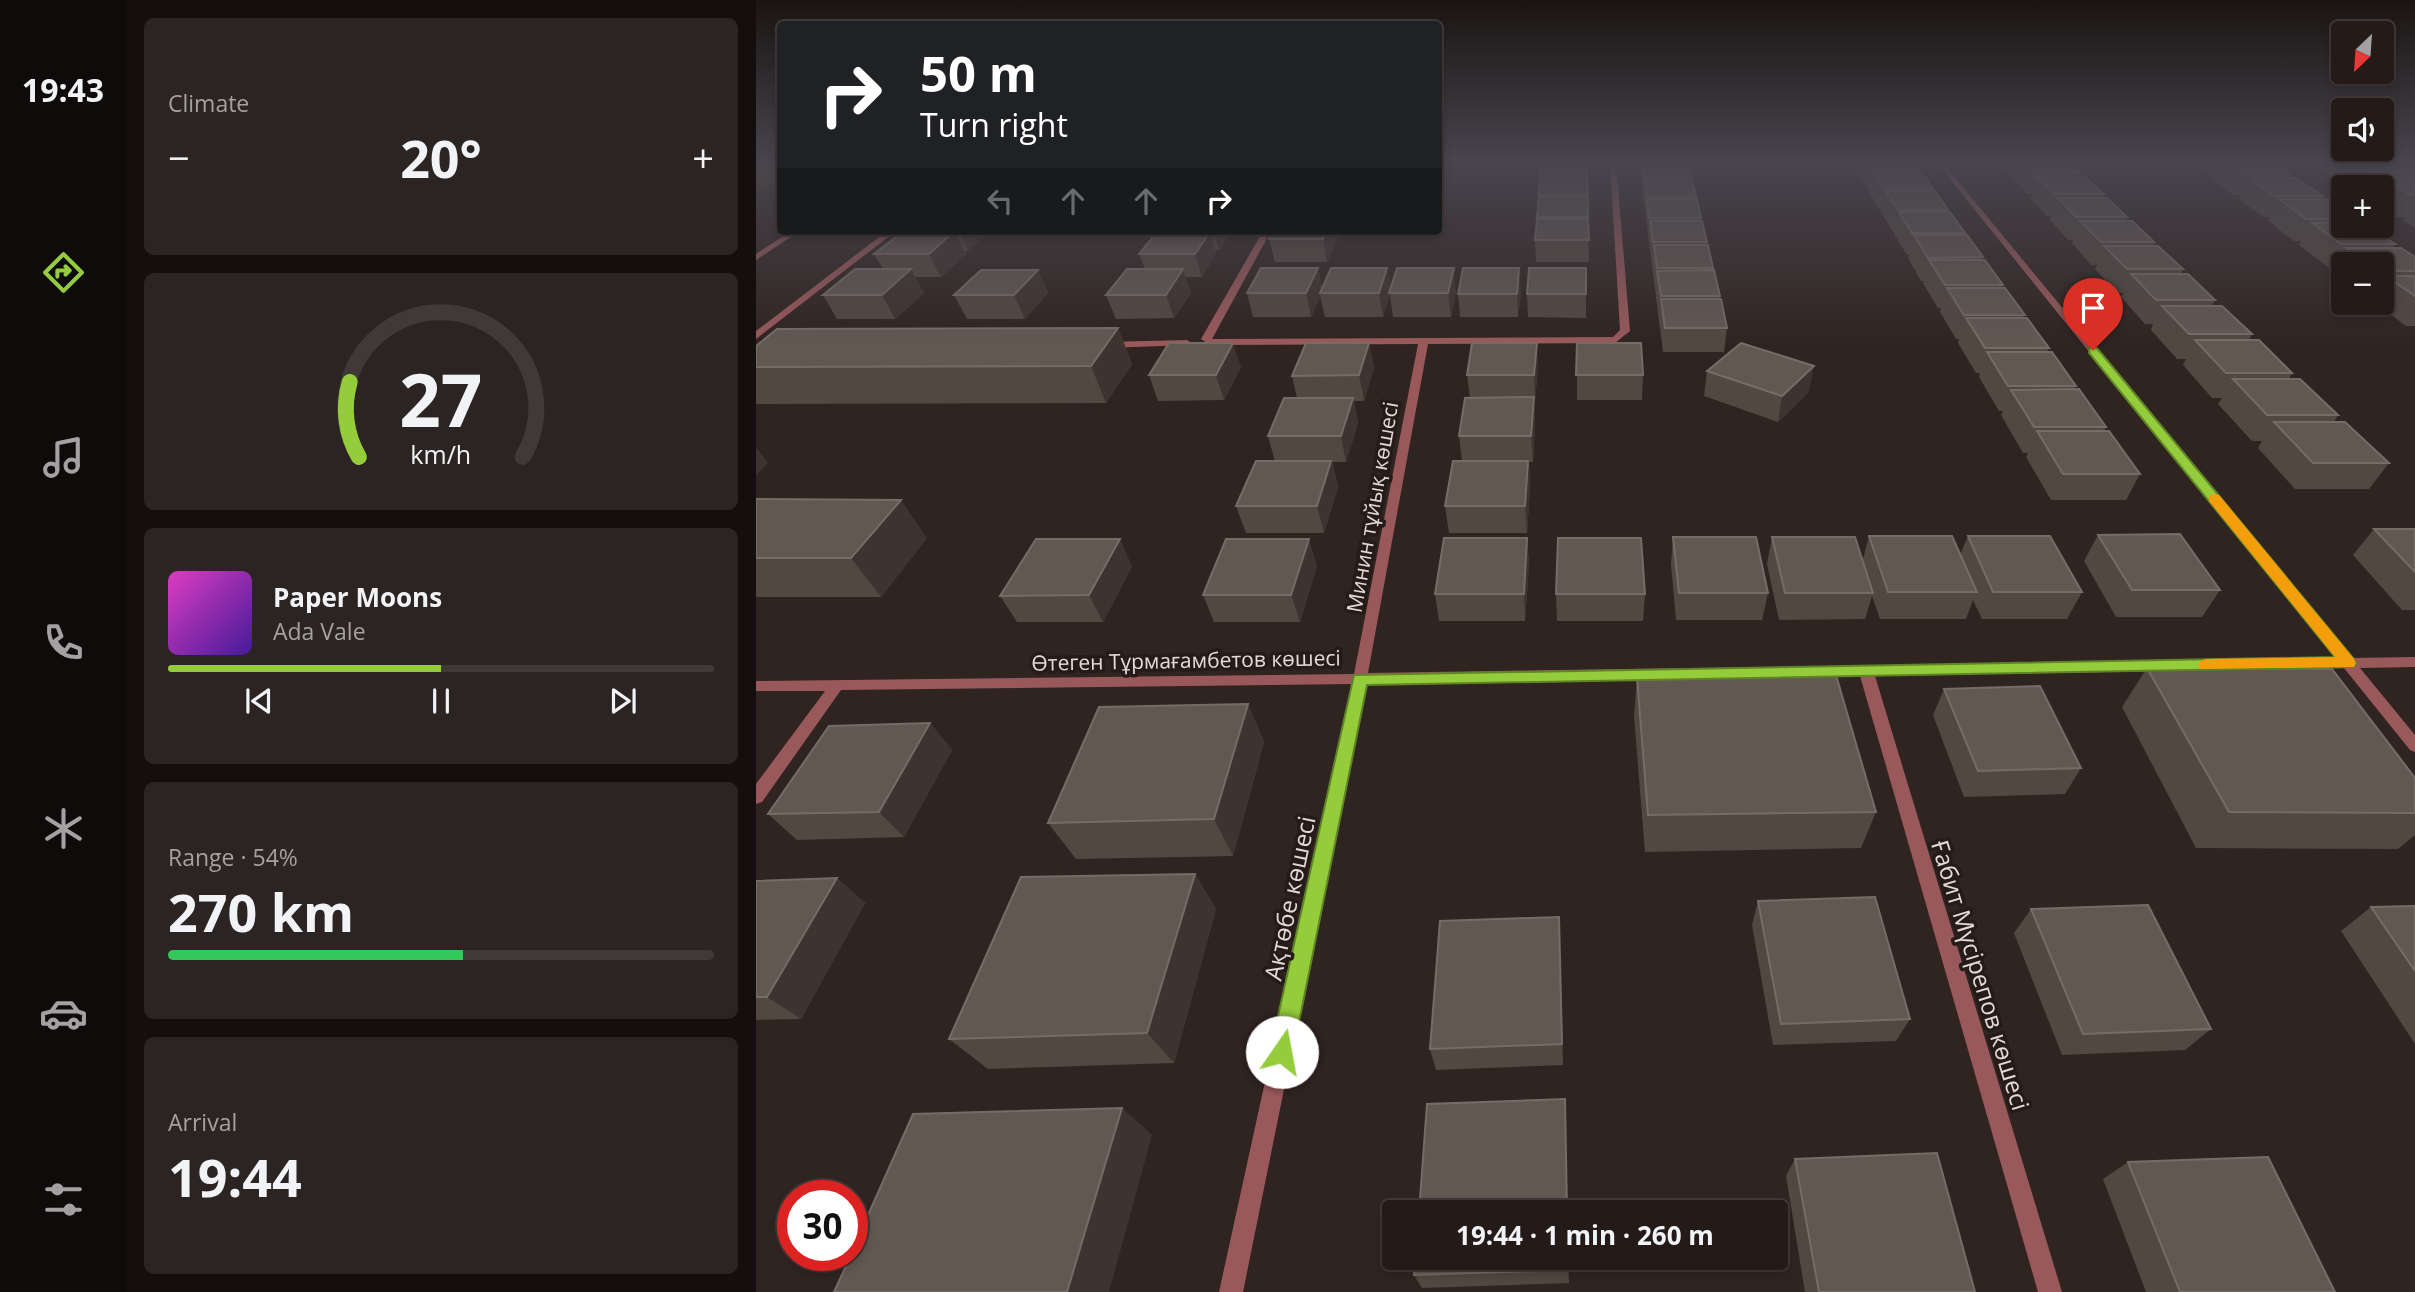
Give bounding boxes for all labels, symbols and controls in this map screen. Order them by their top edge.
north arrow [2331,21,2394,84]
map controls [2331,21,2394,315]
text: 50 m [920,40,1037,106]
icon: right [805,49,896,140]
text: 19:43 [22,68,104,111]
text: Climate [168,87,249,119]
button: sound [2331,98,2394,161]
text: Turn right [920,103,1068,146]
text: 20° [400,122,482,193]
text: − [168,131,190,183]
text: + [692,131,714,183]
button: + [2331,175,2394,238]
icon: left [981,182,1019,220]
icon: ahead [1054,182,1092,220]
icon: ahead [1127,182,1165,220]
icon: right [1200,182,1238,220]
icon: directions [39,248,88,297]
button: − [2331,252,2394,315]
pin [2063,278,2123,350]
icon: arrive [2074,289,2112,327]
text: 27 [399,350,483,449]
street label: Минин тұйық көшесі [1340,399,1404,615]
icon: music [39,433,88,482]
text: km/h [411,437,471,471]
text: Paper Moons [273,579,442,615]
text: Ada Vale [273,615,366,647]
icon: phone [39,618,88,667]
street label: Өтеген Тұрмағамбетов көшесі [1031,643,1341,677]
icon: previous [240,682,278,720]
icon: pause [422,682,460,720]
icon: next [604,682,642,720]
icon: climate [39,804,88,853]
street label: Ақтөбе көшесі [1255,813,1323,983]
street label: Ғабит Мүсірепов көшесі [1924,836,2038,1114]
text: Range · 54% [168,841,298,873]
text: 270 km [168,876,354,947]
icon: car [39,989,88,1038]
position arrow [1245,1015,1319,1089]
text: Arrival [168,1106,237,1138]
text: 19:44 [168,1141,302,1212]
icon: filters [39,1175,88,1224]
speed limit sign: 30 [777,1180,868,1271]
text: 19:44 · 1 min · 260 m [1456,1217,1714,1253]

